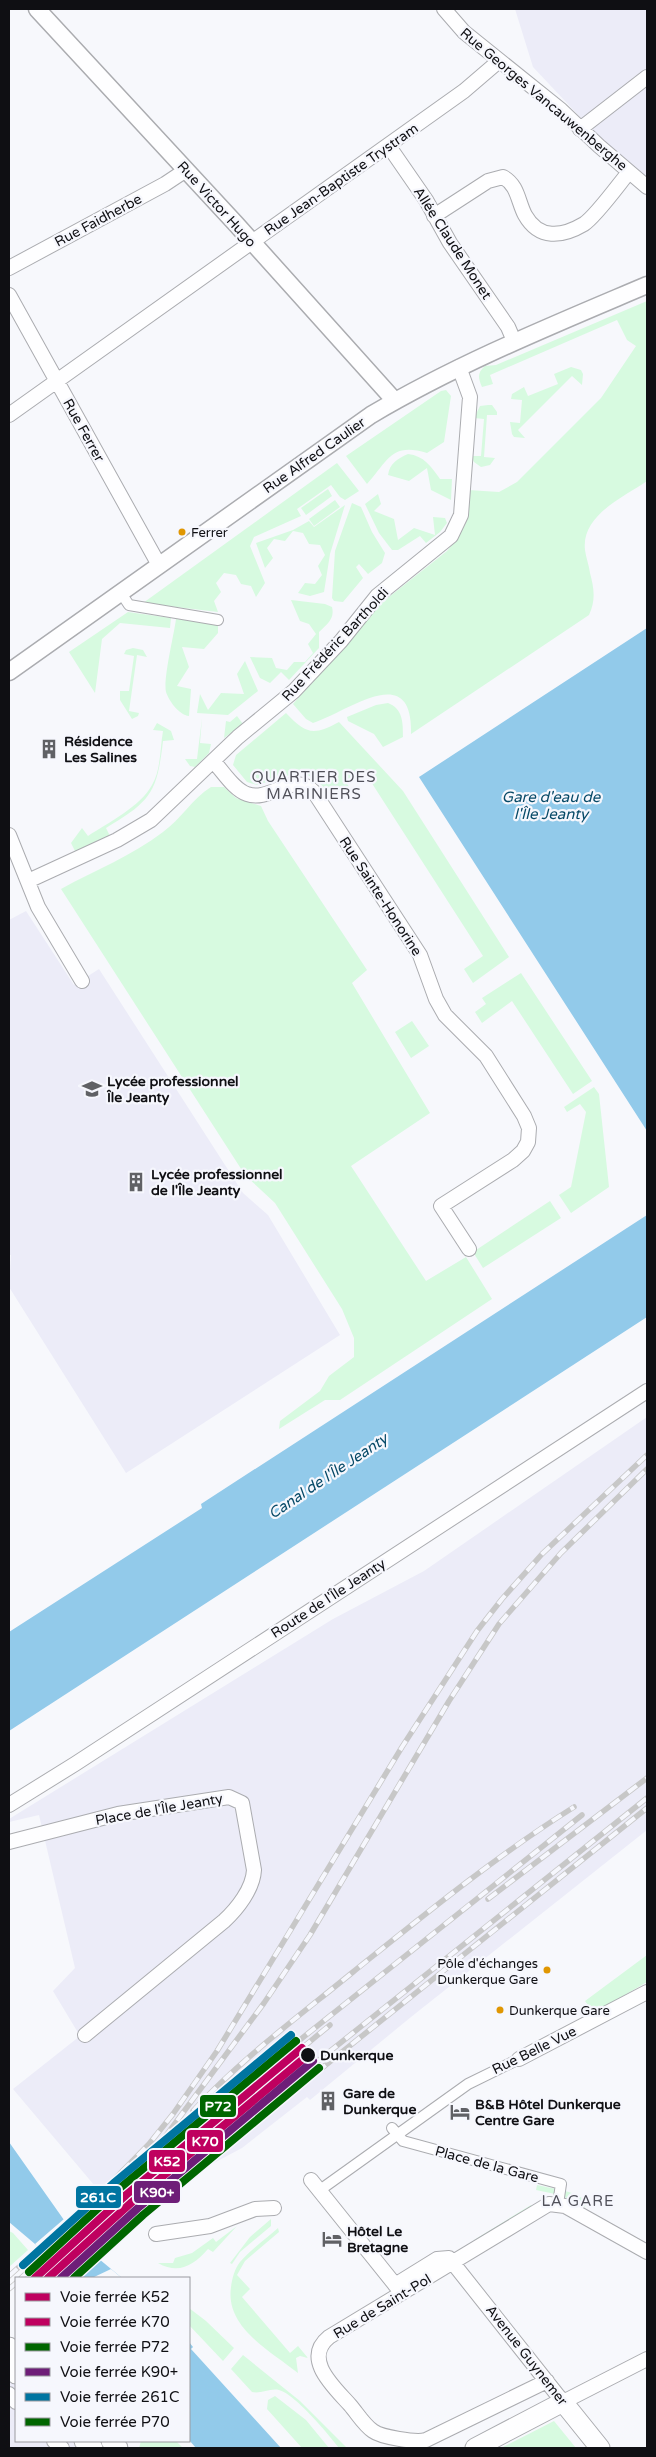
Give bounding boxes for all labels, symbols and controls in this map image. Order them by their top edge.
street label: Rue Georges Vancauwenberghe [457,24,631,174]
street label: Rue Jean-Baptiste Trystram [261,120,421,239]
street label: Rue Victor Hugo [174,158,260,251]
street label: Allée Claude Monet [410,184,496,303]
street label: Rue Faidherbe [52,190,145,251]
street label: Rue Ferrer [59,396,108,465]
street label: Rue Alfred Caulier [260,413,369,497]
place label: Ferrer [191,525,228,541]
marker: Ferrer [177,527,187,537]
street label: Rue Frédéric Bartholdi [278,584,392,705]
place label: Résidence Les Salines [64,733,137,766]
building icon: Résidence Les Salines [38,738,60,760]
district label: QUARTIER DES MARINIERS [252,768,376,803]
water label: Gare d'eau de l'Île Jeanty [502,788,602,823]
street label: Rue Sainte-Honorine [336,834,425,959]
place label: Lycée professionnel Île Jeanty [106,1073,239,1106]
school or university icon: Lycée professionnel Île Jeanty [81,1078,103,1100]
place label: Lycée professionnel de l'Île Jeanty [151,1166,283,1199]
building icon: Lycée professionnel de l'Île Jeanty [125,1171,147,1193]
water label: Canal de l'Île Jeanty [265,1428,393,1523]
street label: Route de l'Île Jeanty [268,1555,389,1642]
street label: Place de l'Île Jeanty [94,1790,225,1829]
place label: Pôle d'échanges Dunkerque Gare [437,1956,538,1988]
marker: Pôle d'échanges Dunkerque Gare [542,1965,552,1975]
place label: Dunkerque Gare [509,2003,610,2019]
marker: Dunkerque Gare [495,2005,505,2015]
street label: Rue Belle Vue [489,2023,579,2078]
marker: Dunkerque [299,2046,317,2064]
place label: Dunkerque [320,2047,393,2064]
place label: Gare de Dunkerque [343,2085,416,2118]
building icon: Gare de Dunkerque [317,2090,339,2112]
line badge: P72 [199,2094,237,2118]
place label: B&B Hôtel Dunkerque Centre Gare [475,2096,621,2129]
text: P72 [205,2098,232,2115]
hotel icon: B&B Hôtel Dunkerque Centre Gare [449,2101,471,2123]
line badge: K70 [186,2129,224,2153]
text: K70 [192,2133,219,2150]
street label: Place de la Gare [433,2142,541,2187]
line badge: K52 [148,2149,186,2173]
text: K52 [154,2153,181,2170]
line badge: K90+ [133,2180,181,2204]
text: K90+ [140,2184,175,2201]
line badge: 261C [75,2185,122,2209]
text: 261C [80,2189,116,2206]
district label: LA GARE [541,2192,615,2210]
place label: Hôtel Le Bretagne [347,2223,408,2256]
hotel icon: Hôtel Le Bretagne [321,2228,343,2250]
street label: Rue de Saint-Pol [330,2271,434,2342]
legend [15,2277,190,2442]
text: Voie ferrée K52 [60,2288,170,2306]
street label: Avenue Guynemer [482,2302,572,2409]
text: Voie ferrée K70 [60,2313,170,2331]
text: Voie ferrée P72 [60,2338,170,2356]
text: Voie ferrée K90+ [60,2363,178,2381]
text: Voie ferrée 261C [60,2388,179,2406]
text: Voie ferrée P70 [60,2413,170,2431]

